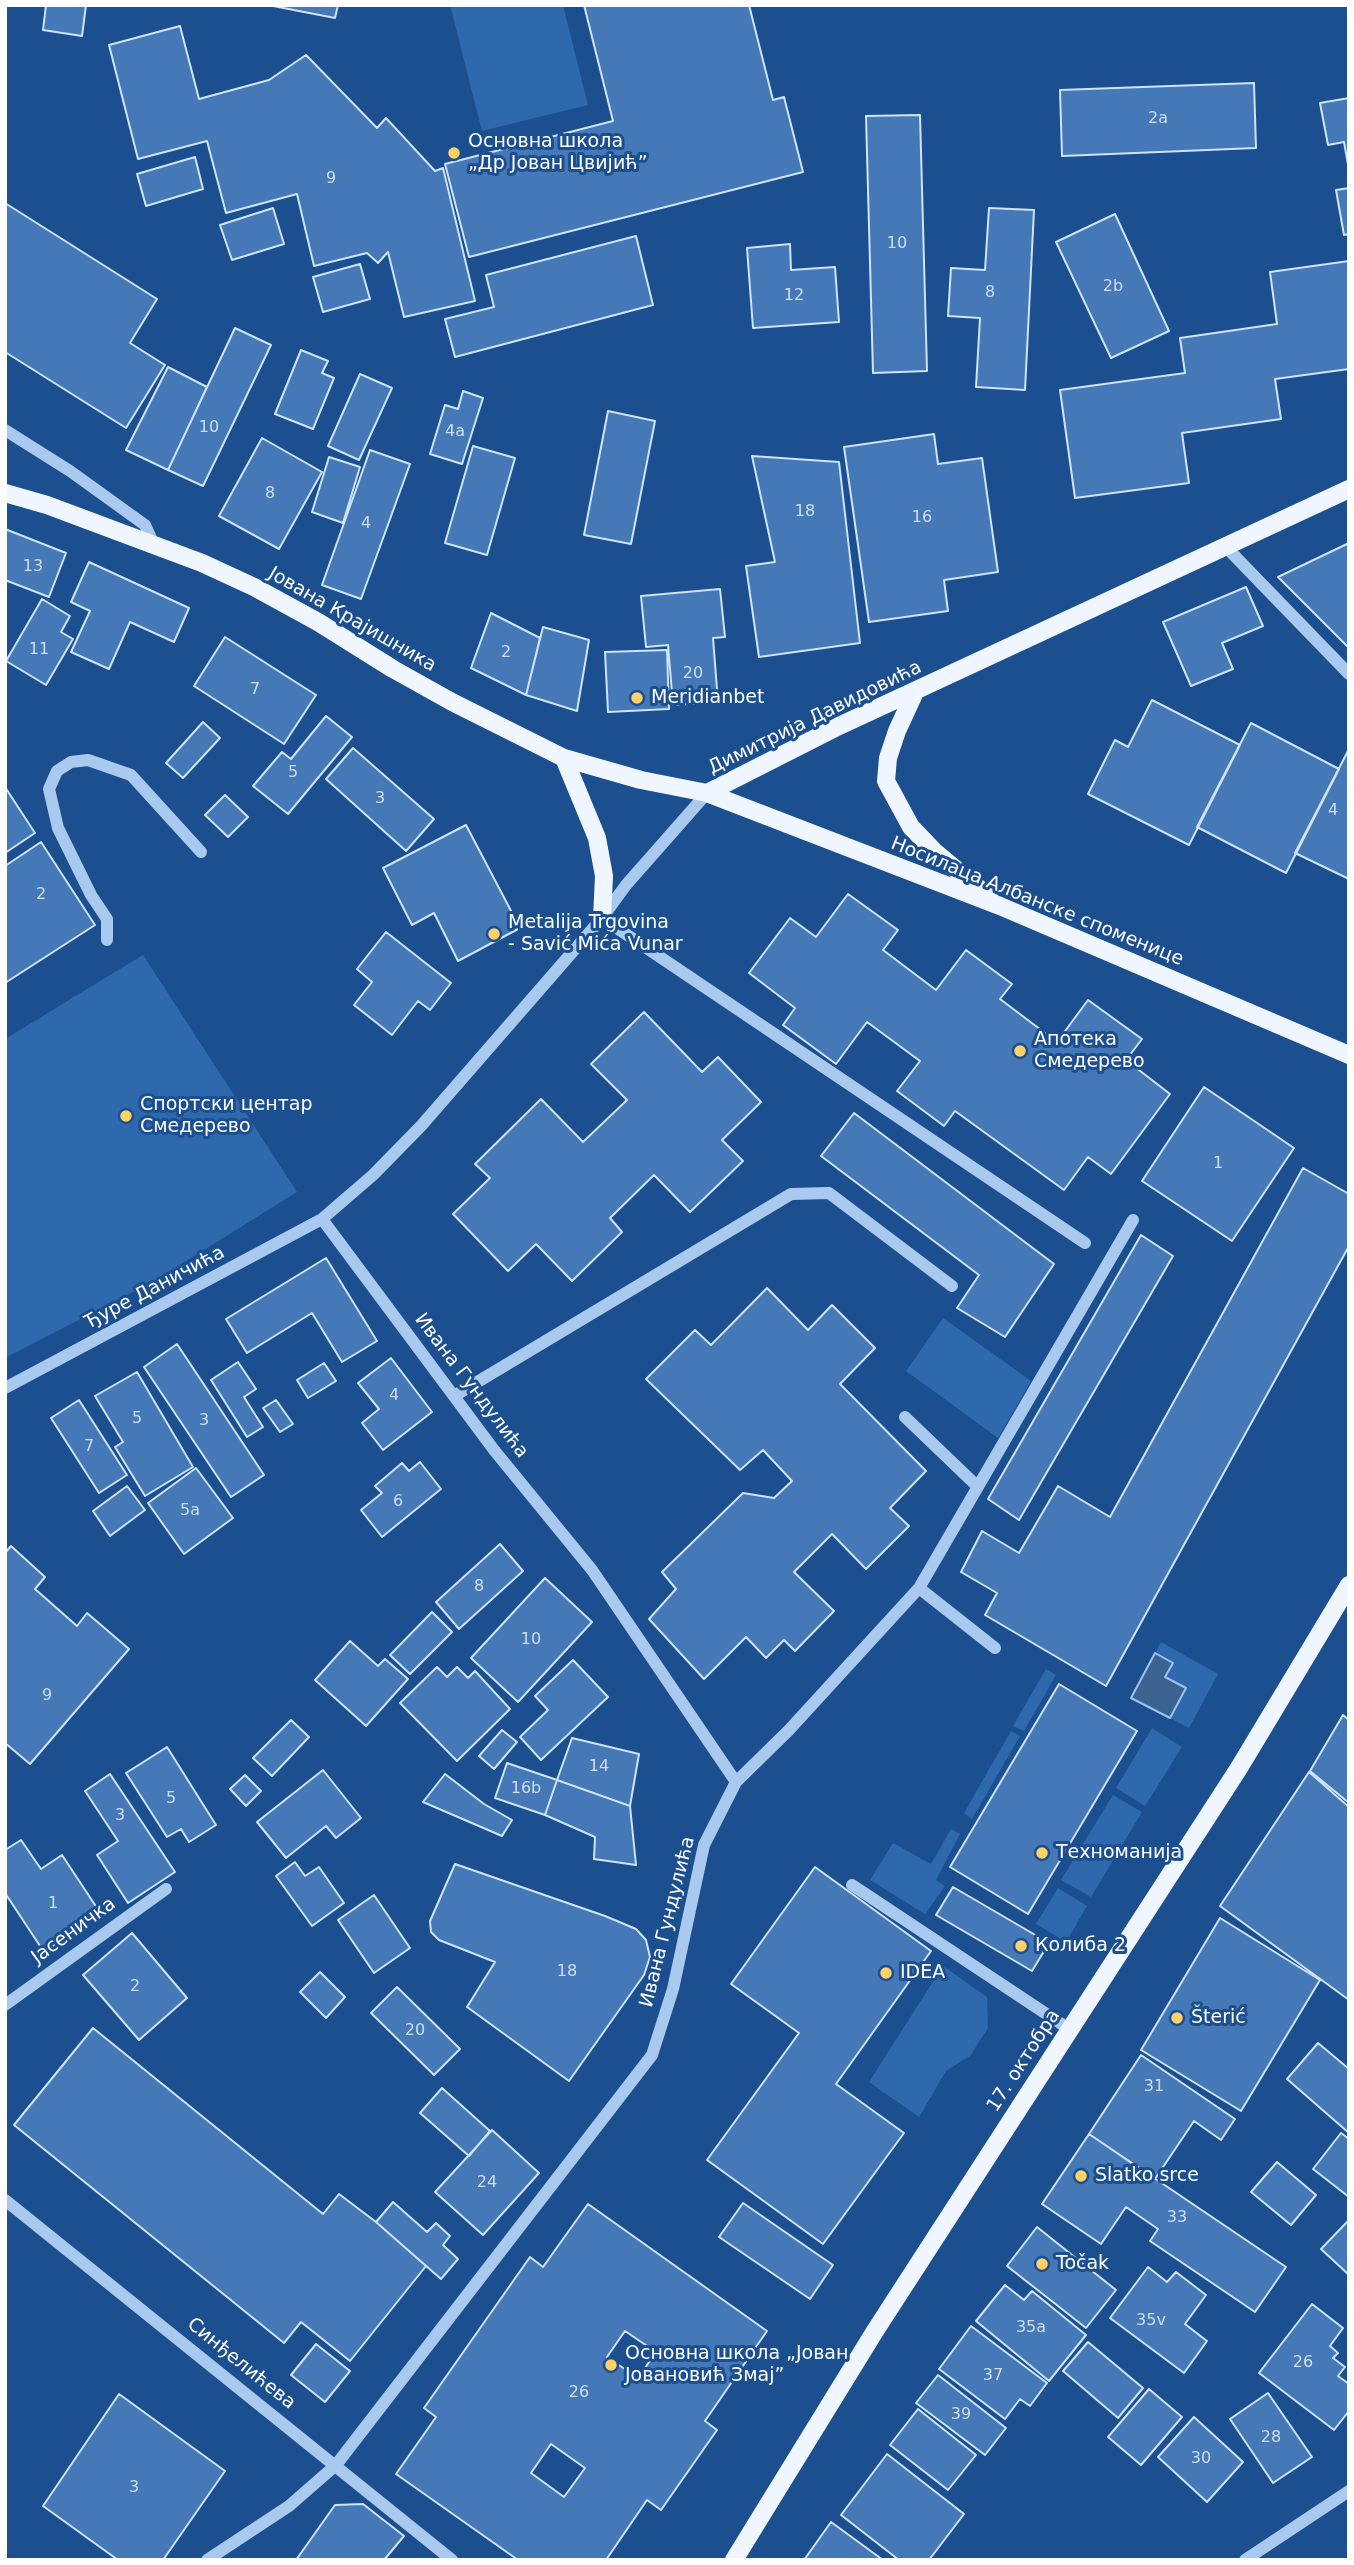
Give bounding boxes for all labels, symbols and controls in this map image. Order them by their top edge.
house number: 2a [1148,109,1168,129]
place label: Основна школа „Др Јован Цвијић” [468,131,647,175]
marker: Основна школа „Др Јован Цвијић” [446,145,462,161]
house number: 9 [326,169,336,189]
house number: 10 [887,234,907,254]
house number: 2b [1103,277,1123,297]
house number: 8 [985,283,995,303]
house number: 12 [784,286,804,306]
house number: 10 [199,418,219,438]
house number: 4a [445,422,465,442]
house number: 8 [265,484,275,504]
house number: 18 [795,502,815,522]
house number: 16 [912,508,932,528]
house number: 4 [361,514,371,534]
house number: 13 [23,557,43,577]
street label: Јована Крајишника [264,563,440,677]
house number: 11 [29,640,49,660]
house number: 2 [501,643,511,663]
street label: Димитрија Давидовића [705,656,925,780]
house number: 20 [683,664,703,684]
house number: 7 [250,680,260,700]
place label: Meridianbet [651,687,764,709]
marker: Meridianbet [629,690,645,706]
house number: 5 [288,763,298,783]
house number: 3 [375,789,385,809]
house number: 4 [1328,801,1338,821]
street label: Носилаца Албанске споменице [887,833,1187,971]
house number: 2 [36,885,46,905]
place label: Metalija Trgovina - Savić Mića Vunar [508,912,683,956]
marker: Metalija Trgovina - Savić Mića Vunar [486,926,502,942]
place label: Апотека Смедерево [1034,1029,1145,1073]
marker: Апотека Смедерево [1012,1043,1028,1059]
place label: Спортски центар Смедерево [140,1094,313,1138]
marker: Спортски центар Смедерево [118,1108,134,1124]
house number: 1 [1213,1154,1223,1174]
street label: Ђуре Даничића [81,1242,229,1334]
street label: Ивана Гундулића [409,1309,533,1463]
house number: 4 [389,1386,399,1406]
house number: 5 [132,1409,142,1429]
house number: 3 [199,1411,209,1431]
house number: 7 [84,1437,94,1457]
house number: 6 [393,1492,403,1512]
house number: 5a [180,1501,200,1521]
house number: 8 [474,1577,484,1597]
house number: 10 [521,1630,541,1650]
house number: 9 [42,1686,52,1706]
house number: 14 [589,1757,609,1777]
house number: 16b [511,1779,541,1799]
house number: 5 [166,1789,176,1809]
house number: 3 [115,1806,125,1826]
street label: Ивана Гундулића [636,1834,700,2010]
place label: Техноманија [1056,1842,1182,1864]
marker: Техноманија [1034,1845,1050,1861]
street label: Јасеничка [27,1893,121,1969]
house number: 1 [48,1894,58,1914]
place label: Колиба 2 [1035,1935,1126,1957]
marker: Колиба 2 [1013,1938,1029,1954]
house number: 18 [557,1962,577,1982]
place label: IDEA [900,1962,945,1984]
marker: IDEA [878,1965,894,1981]
house number: 2 [130,1977,140,1997]
street label: 17. октобра [982,2006,1066,2116]
place label: Šterić [1191,2007,1246,2029]
marker: Šterić [1169,2010,1185,2026]
house number: 20 [405,2021,425,2041]
house number: 31 [1144,2077,1164,2097]
place label: Slatko srce [1095,2165,1199,2187]
marker: Slatko srce [1073,2168,1089,2184]
house number: 24 [477,2173,497,2193]
house number: 33 [1167,2208,1187,2228]
place label: Točak [1056,2253,1109,2275]
marker: Točak [1034,2256,1050,2272]
house number: 35v [1136,2311,1166,2331]
street label: Синђелићева [182,2313,300,2415]
house number: 35a [1016,2318,1046,2338]
place label: Основна школа „Јован Јовановић Змај” [625,2343,848,2387]
house number: 26 [1293,2353,1313,2373]
marker: Основна школа „Јован Јовановић Змај” [603,2357,619,2373]
house number: 37 [983,2366,1003,2386]
house number: 26 [569,2383,589,2403]
house number: 39 [951,2405,971,2425]
house number: 28 [1261,2428,1281,2448]
house number: 30 [1191,2449,1211,2469]
house number: 3 [129,2478,139,2498]

